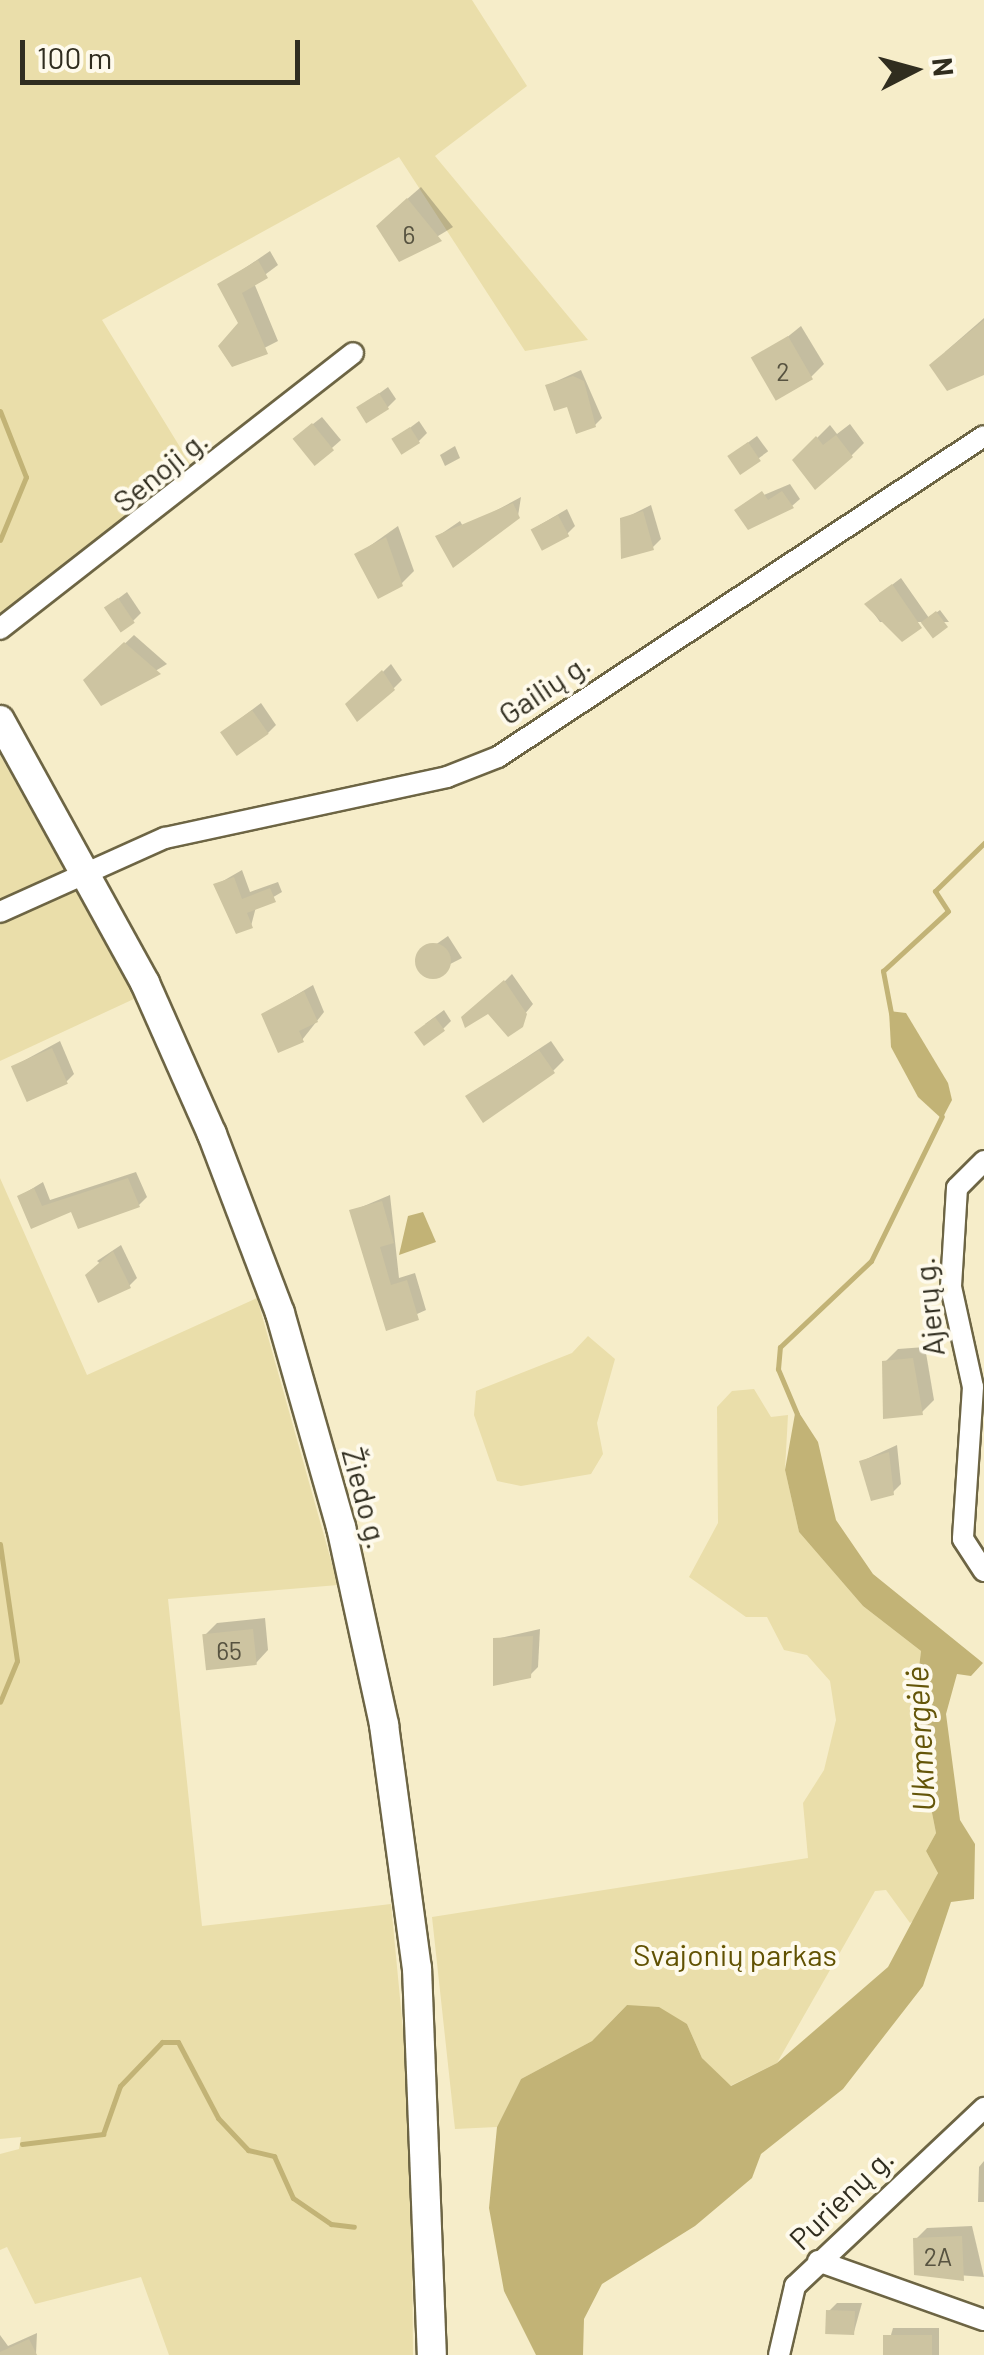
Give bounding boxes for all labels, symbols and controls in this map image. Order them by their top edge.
scale bar [25,20,305,82]
north arrow [864,20,964,120]
text: 100 m [37,39,112,75]
text: N [926,56,962,78]
house number: 6 [403,219,415,249]
house number: 2 [776,356,790,386]
street label: Senoji g. [105,421,215,519]
street label: Gailių g. [492,644,596,732]
street label: Ajerų g. [905,1256,951,1358]
street label: Žiedo g. [335,1443,397,1553]
house number: 65 [216,1635,242,1665]
water label: Ukmergėlė [896,1665,942,1813]
park label: Svajonių parkas [633,1936,837,1972]
street label: Purienų g. [781,2140,901,2256]
house number: 2A [924,2241,952,2271]

